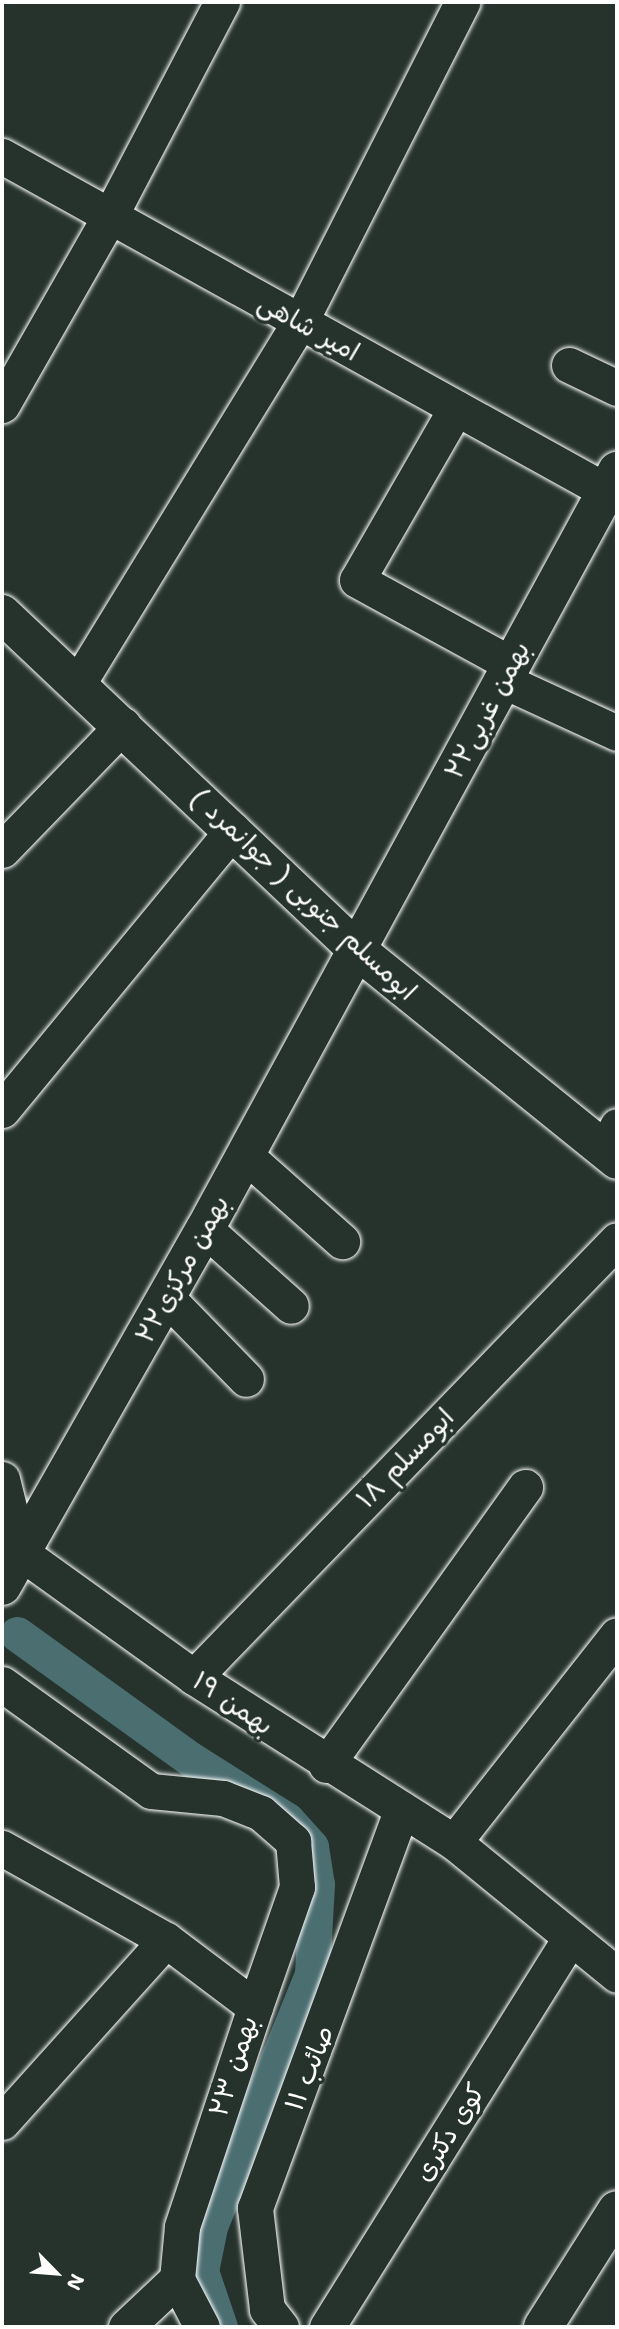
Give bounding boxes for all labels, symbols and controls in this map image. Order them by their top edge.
street label: امیر شاهی [253,286,365,368]
street label: ۲۲بهمن غربی [438,636,536,784]
street label: ابومسلم جنوبی ( جوانمرد ) [185,781,423,1007]
street label: ۲۲بهمن مرکزی [129,1190,235,1348]
street label: ابومسلم ۱۸ [350,1402,460,1514]
street label: بهمن ۱۹ [187,1665,279,1741]
street label: بهمن ۲۳ [202,2012,264,2120]
street label: صائب ۱۱ [278,2021,340,2115]
street label: کوی دکتری [407,2077,491,2187]
north arrow [21,2238,91,2308]
text: N [61,2270,90,2294]

